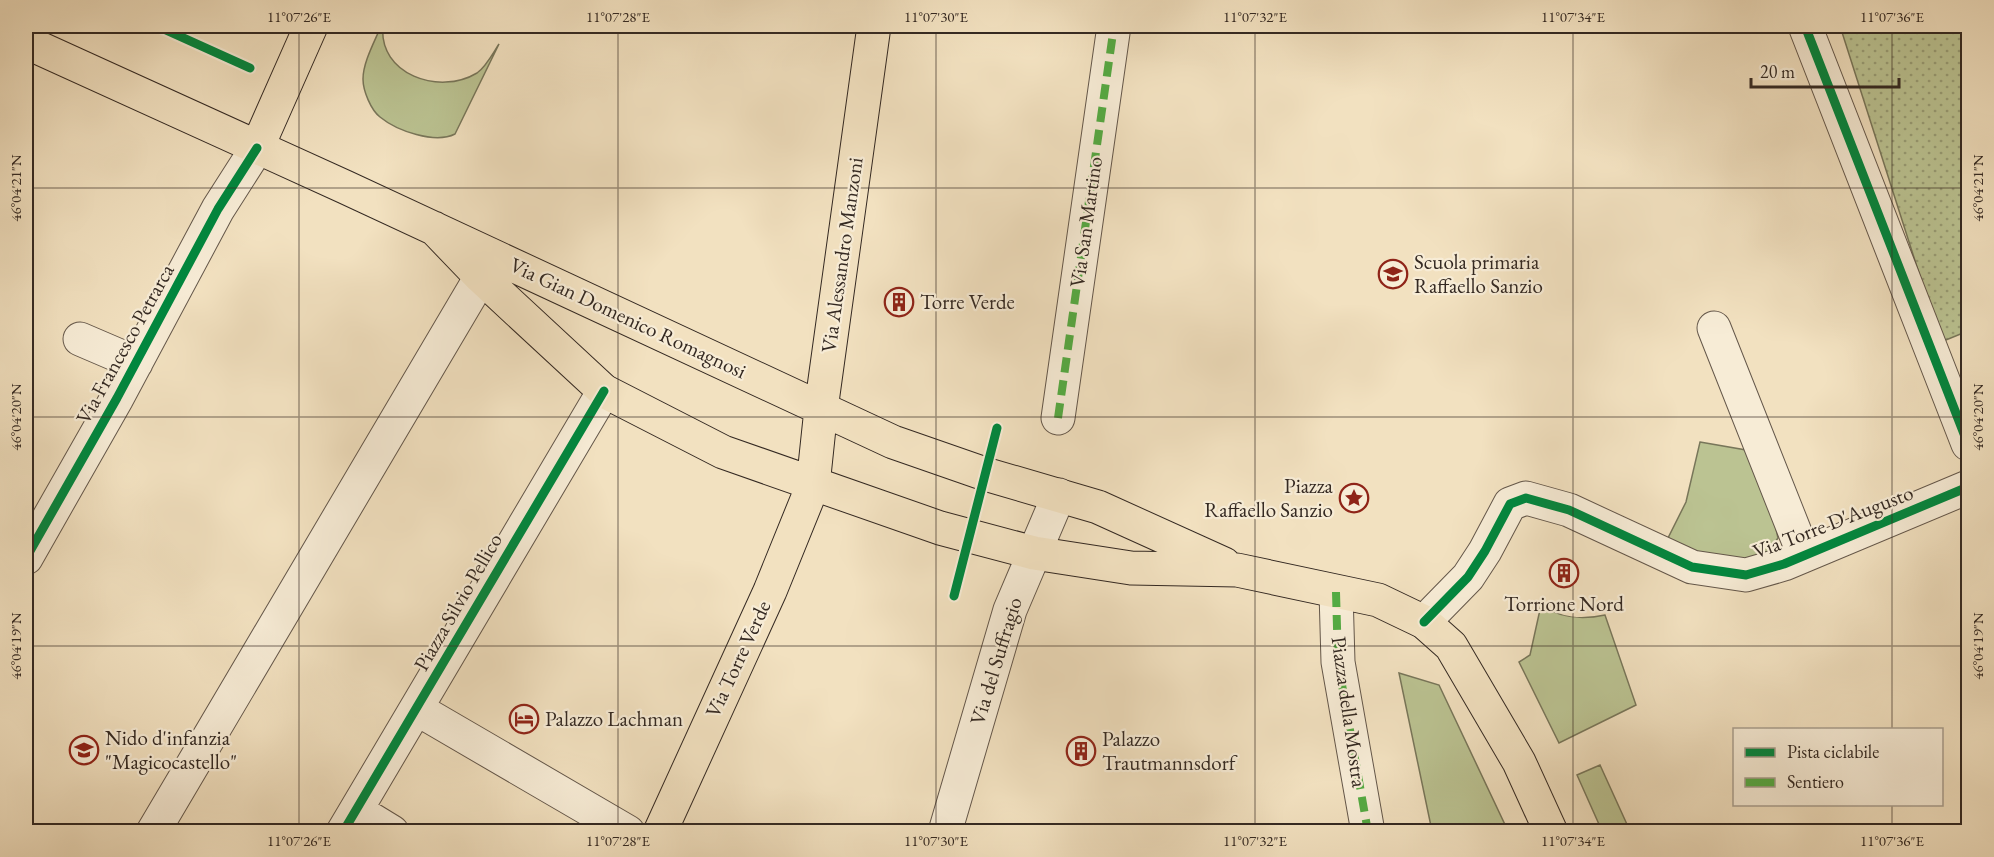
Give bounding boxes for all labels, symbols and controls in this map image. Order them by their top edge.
text: 11°07'26"E [267,7,332,26]
text: 11°07'28"E [586,7,651,26]
text: 11°07'30"E [904,7,969,26]
text: 11°07'32"E [1223,7,1288,26]
text: 11°07'34"E [1541,7,1606,26]
text: 11°07'36"E [1860,7,1925,26]
scale bar [1751,51,1900,89]
text: 20 m [1760,60,1795,83]
text: 46°04'21"N [6,154,25,222]
text: 46°04'21"N [1968,154,1987,222]
street label: Via San Martino [1063,155,1108,289]
street label: Via Alessandro Manzoni [814,156,869,354]
place label: Scuola primaria Raffaello Sanzio [1414,248,1543,299]
street label: Via Gian Domenico Romagnosi [506,251,751,384]
street label: Via Francesco Petrarca [69,258,180,429]
school or university icon: Scuola primaria Raffaello Sanzio [1377,258,1409,290]
building icon: Torre Verde [883,286,915,318]
place label: Torre Verde [920,288,1015,315]
text: 46°04'20"N [6,383,25,451]
text: 46°04'20"N [1968,383,1987,451]
place label: Piazza Raffaello Sanzio [1204,472,1334,523]
street label: Via Torre D'Augusto [1749,479,1917,565]
place icon: Piazza Raffaello Sanzio [1338,482,1370,514]
street label: Piazza Silvio Pellico [407,528,508,675]
building icon: Torrione Nord [1548,557,1580,589]
place label: Torrione Nord [1504,590,1624,617]
street label: Via del Suffragio [963,594,1028,728]
street label: Via Torre Verde [699,596,776,722]
text: 46°04'19"N [6,612,25,680]
text: 46°04'19"N [1968,612,1987,680]
street label: Piazza della Mostra [1326,635,1374,790]
hotel icon: Palazzo Lachman [508,703,540,735]
place label: Palazzo Lachman [545,705,683,732]
place label: Nido d'infanzia "Magicocastello" [105,724,237,775]
place label: Palazzo Trautmannsdorf [1102,725,1238,776]
legend [1733,728,1943,806]
school or university icon: Nido d'infanzia "Magicocastello" [68,734,100,766]
building icon: Palazzo Trautmannsdorf [1065,735,1097,767]
text: Pista ciclabile [1787,740,1879,763]
text: Sentiero [1787,770,1844,793]
text: 11°07'26"E [267,831,332,850]
text: 11°07'28"E [586,831,651,850]
text: 11°07'30"E [904,831,969,850]
text: 11°07'32"E [1223,831,1288,850]
text: 11°07'34"E [1541,831,1606,850]
text: 11°07'36"E [1860,831,1925,850]

